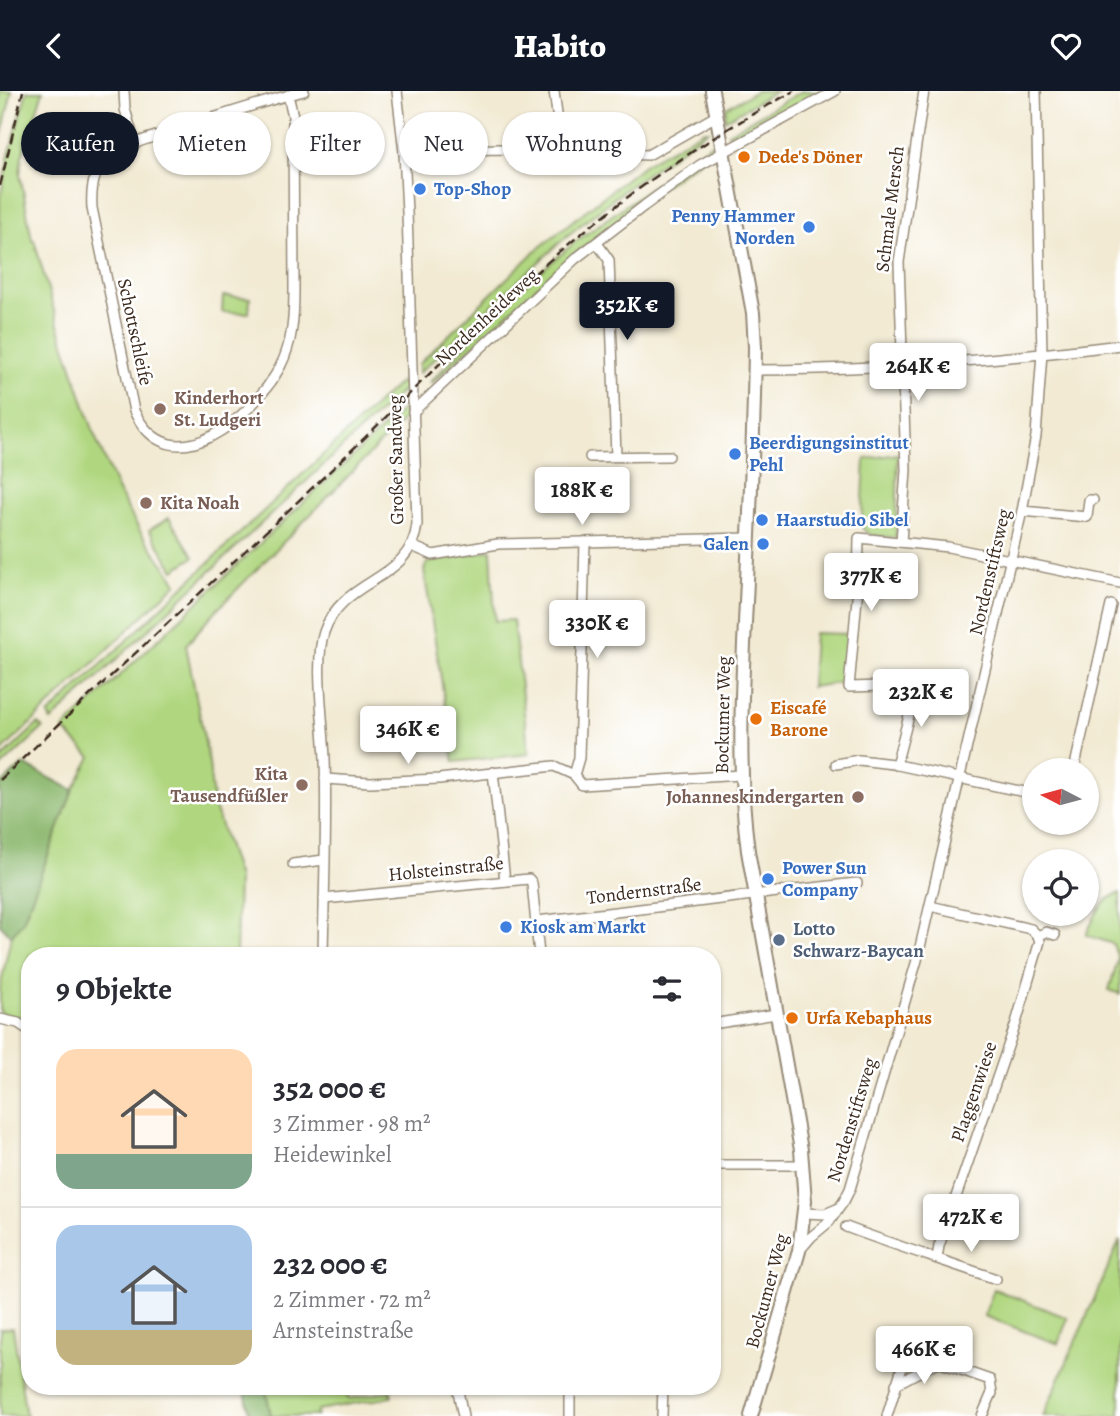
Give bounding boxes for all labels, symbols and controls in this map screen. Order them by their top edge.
text: Habito [514,24,606,68]
icon: back [35,27,73,65]
icon: heart [1047,27,1085,65]
chip: Kaufen [21,112,139,175]
chip: Mieten [153,112,271,175]
chip: Filter [285,112,385,175]
chip: Neu [399,112,488,175]
chip: Wohnung [502,112,646,175]
place label: Dede's Döner [758,144,863,170]
street label: Schmale Mersch [869,144,911,274]
marker: Dede's Döner [736,149,752,165]
place label: Top-Shop [434,176,511,202]
marker: Top-Shop [412,181,428,197]
place label: Penny Hammer Norden [671,203,795,251]
marker: Penny Hammer Norden [801,219,817,235]
street label: Nordenheideweg [430,262,545,372]
street label: Schottschleife [111,276,159,388]
pin: 352K € [570,282,684,342]
text: 352K € [595,289,659,320]
pin: 264K € [861,343,975,403]
text: 264K € [886,350,950,381]
place label: Kinderhort St. Ludgeri [174,385,264,433]
street label: Großer Sandweg [382,394,410,525]
marker: Kinderhort St. Ludgeri [152,401,168,417]
place label: Beerdigungsinstitut Pehl [749,430,909,478]
marker: Beerdigungsinstitut Pehl [727,446,743,462]
pin: 188K € [525,467,639,527]
text: 188K € [551,474,613,505]
place label: Kita Noah [160,490,240,516]
marker: Kita Noah [138,495,154,511]
street label: Nordenstiftsweg [963,506,1017,638]
place label: Haarstudio Sibel [776,507,908,533]
marker: Haarstudio Sibel [754,512,770,528]
place label: Galen [703,531,749,557]
marker: Galen [755,536,771,552]
pin: 377K € [814,553,928,613]
text: 377K € [840,560,902,591]
pin: 330K € [540,601,654,660]
text: 330K € [565,607,629,638]
street label: Bockumer Weg [709,655,737,774]
pin: 232K € [864,669,978,729]
text: 232K € [889,676,953,707]
place label: Eiscafé Barone [770,695,828,743]
pin: 346K € [351,707,465,766]
marker: Eiscafé Barone [748,711,764,727]
text: 346K € [376,713,440,744]
north arrow [1022,758,1099,835]
map controls [1022,758,1099,926]
place label: Kita Tausendfüßler [170,761,289,809]
marker: Kita Tausendfüßler [294,777,310,793]
place label: Johanneskindergarten [666,784,844,810]
marker: Johanneskindergarten [850,789,866,805]
button: locate [1022,849,1099,926]
street label: Holsteinstraße [387,850,505,888]
place label: Power Sun Company [782,855,867,903]
street label: Tondernstraße [585,871,703,911]
marker: Power Sun Company [760,871,776,887]
place label: Kiosk am Markt [520,914,646,940]
place label: Lotto Schwarz-Baycan [793,916,924,964]
marker: Kiosk am Markt [498,919,514,935]
marker: Lotto Schwarz-Baycan [771,932,787,948]
text: 9 Objekte [56,969,172,1009]
icon: filters [648,970,686,1008]
place label: Urfa Kebaphaus [806,1005,932,1031]
marker: Urfa Kebaphaus [784,1010,800,1026]
street label: Plaggenwiese [945,1038,1003,1146]
street label: Nordenstiftsweg [821,1054,883,1186]
text: 352 000 € [273,1068,386,1108]
icon: home [112,1077,196,1161]
text: 3 Zimmer · 98 m² [273,1108,431,1139]
text: Heidewinkel [273,1139,392,1170]
pin: 472K € [914,1195,1028,1254]
text: 472K € [939,1201,1003,1232]
street label: Bockumer Weg [739,1230,795,1351]
text: 232 000 € [273,1244,388,1284]
icon: home [112,1253,196,1337]
text: 2 Zimmer · 72 m² [273,1284,431,1315]
text: Arnsteinstraße [273,1315,414,1346]
pin: 466K € [867,1327,981,1386]
text: 466K € [892,1333,956,1364]

